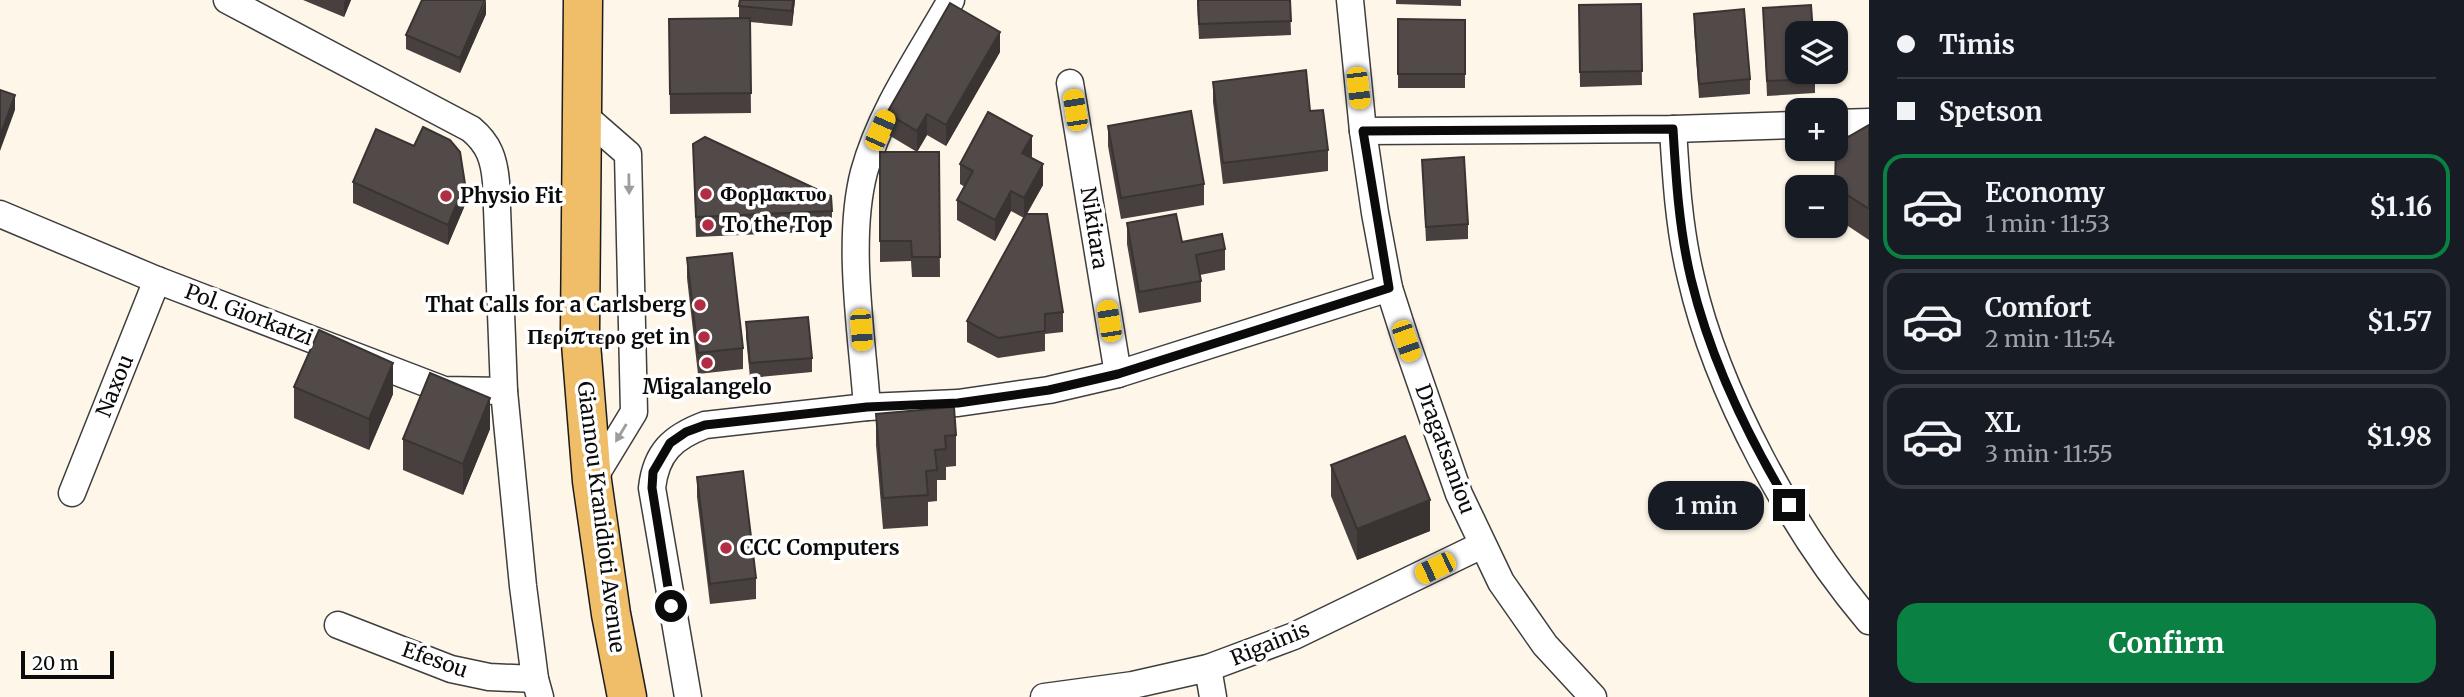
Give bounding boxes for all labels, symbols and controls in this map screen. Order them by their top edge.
map controls [1785,21,1848,238]
button: layers [1785,21,1848,84]
text: Timis [1939,28,2015,61]
car [1346,66,1371,110]
car [1062,88,1089,132]
text: Spetson [1939,95,2042,128]
button: + [1785,98,1848,161]
car [862,107,899,153]
one-way arrow [623,174,634,196]
button: − [1785,175,1848,238]
icon: car [1901,175,1964,238]
text: Economy [1985,176,2105,209]
place label: Φορμακτυο [720,180,827,207]
place label: Physio Fit [460,182,563,209]
street label: Nikitara [1075,185,1114,271]
marker: Φορμακτυο [698,186,714,202]
marker: Physio Fit [438,188,454,204]
text: $1.16 [2369,190,2432,223]
text: 1 min · 11:53 [1985,209,2110,238]
place label: To the Top [722,211,833,238]
marker: To the Top [700,217,716,233]
street label: Pol. Giorkatzi [181,278,317,351]
icon: car [1901,290,1964,353]
place label: That Calls for a Carlsberg [425,291,686,318]
text: Comfort [1985,291,2091,324]
marker: That Calls for a Carlsberg [692,297,708,313]
car [1096,299,1123,343]
text: $1.57 [2367,305,2432,338]
car [850,308,873,352]
car [1390,318,1423,364]
place label: Περίπτερο get in [527,323,690,350]
text: 2 min · 11:54 [1985,324,2115,353]
marker: Περίπτερο get in [696,329,712,345]
street label: Naxou [90,351,139,421]
marker: Migalangelo [699,355,715,371]
place label: Migalangelo [642,373,772,400]
street label: Giannou Kranidioti Avenue [571,380,632,654]
street label: Dragatsaniou [1409,380,1481,517]
icon: car [1901,405,1964,468]
text: XL [1985,406,2021,439]
text: $1.98 [2366,420,2432,453]
one-way arrow [615,423,627,442]
text: 3 min · 11:55 [1985,439,2113,468]
callout: 1 min [1649,480,1764,530]
route end [1773,489,1805,521]
text: 1 min [1675,491,1737,520]
place label: CCC Computers [740,534,900,561]
marker: CCC Computers [718,540,734,556]
car [1412,549,1459,587]
route start [655,590,687,622]
button: Confirm [1897,603,2436,683]
street label: Rigainis [1226,615,1313,672]
street label: Efesou [399,636,472,683]
scale bar [21,648,114,680]
text: 20 m [32,651,79,675]

